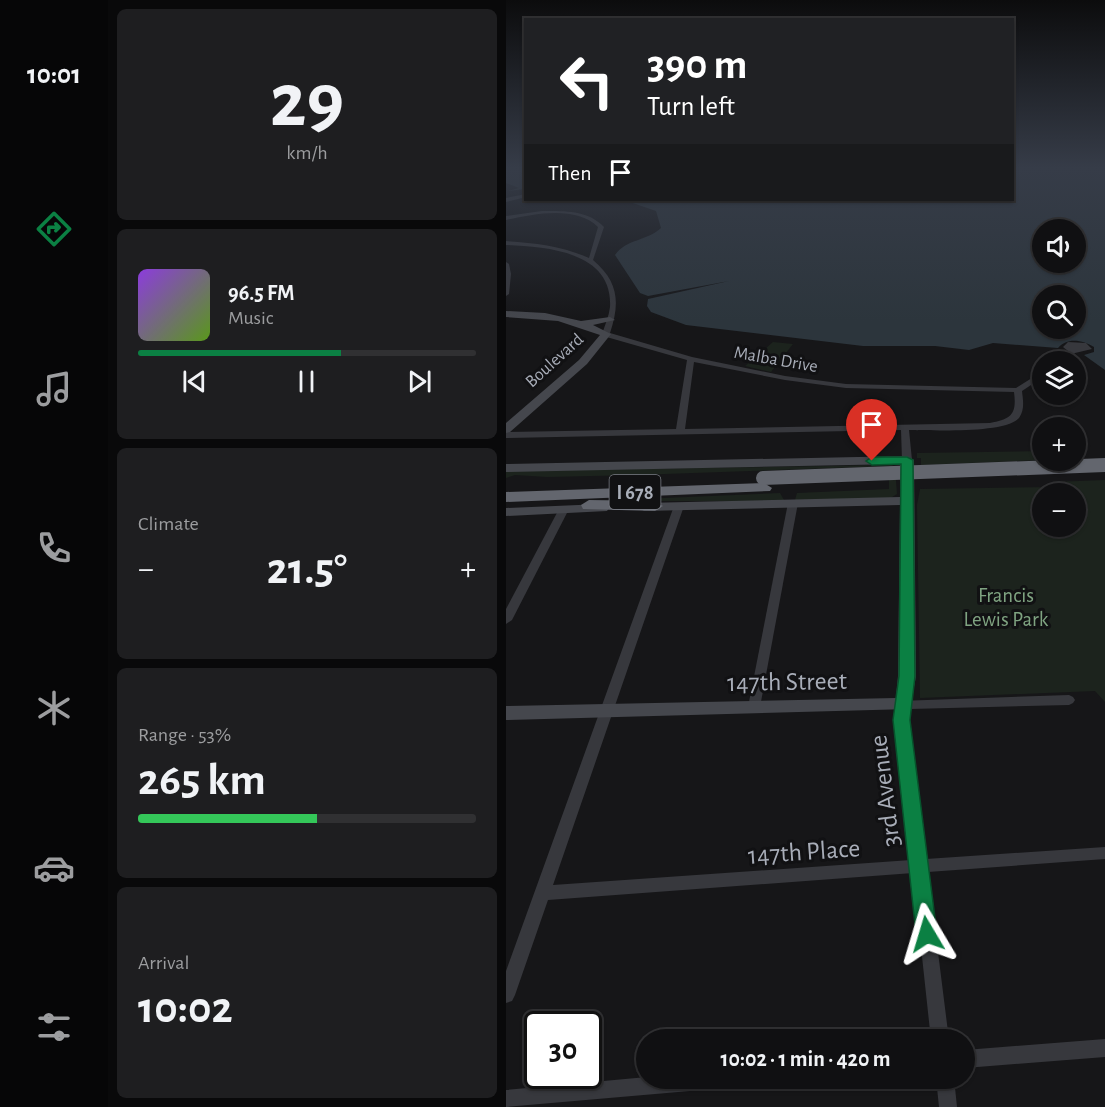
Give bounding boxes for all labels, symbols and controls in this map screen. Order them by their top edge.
icon: left [548,42,626,120]
text: 390 m [647,44,748,86]
text: 10:01 [27,61,81,88]
text: 29 [270,63,344,141]
text: Turn left [647,93,735,120]
text: km/h [286,143,328,163]
icon: arrive [604,156,637,189]
text: Then [548,162,592,184]
icon: directions [33,208,75,250]
map controls [1032,219,1086,537]
button: sound [1032,219,1086,273]
text: 96.5 FM [228,282,294,304]
button: search [1032,285,1086,339]
text: Music [228,308,274,328]
street label: Boulevard [522,330,587,391]
street label: Malba Drive [733,344,819,376]
button: layers [1032,351,1086,405]
icon: previous [178,365,211,398]
icon: pause [290,365,323,398]
icon: next [403,365,436,398]
icon: music [33,368,75,410]
pin [846,399,897,461]
icon: arrive [855,408,888,441]
button: + [1032,417,1086,471]
road number: I 678 [610,475,660,509]
button: − [1032,483,1086,537]
text: Climate [138,514,199,534]
icon: phone [33,527,75,569]
text: 21.5° [267,547,347,592]
text: − [138,553,154,586]
text: + [460,553,476,586]
park label: Francis Lewis Park [964,585,1049,630]
street label: 147th Street [727,668,847,696]
icon: climate [33,687,75,729]
text: Range · 53% [138,725,231,745]
street label: 3rd Avenue [865,733,905,848]
text: 265 km [138,758,266,803]
street label: 147th Place [747,835,861,869]
icon: car [33,847,75,889]
position arrow [895,902,959,966]
text: Arrival [138,953,189,973]
text: 10:02 [138,986,233,1031]
icon: filters [33,1006,75,1048]
speed limit sign: 30 [524,1011,602,1089]
text: 10:02 · 1 min · 420 m [721,1048,890,1070]

